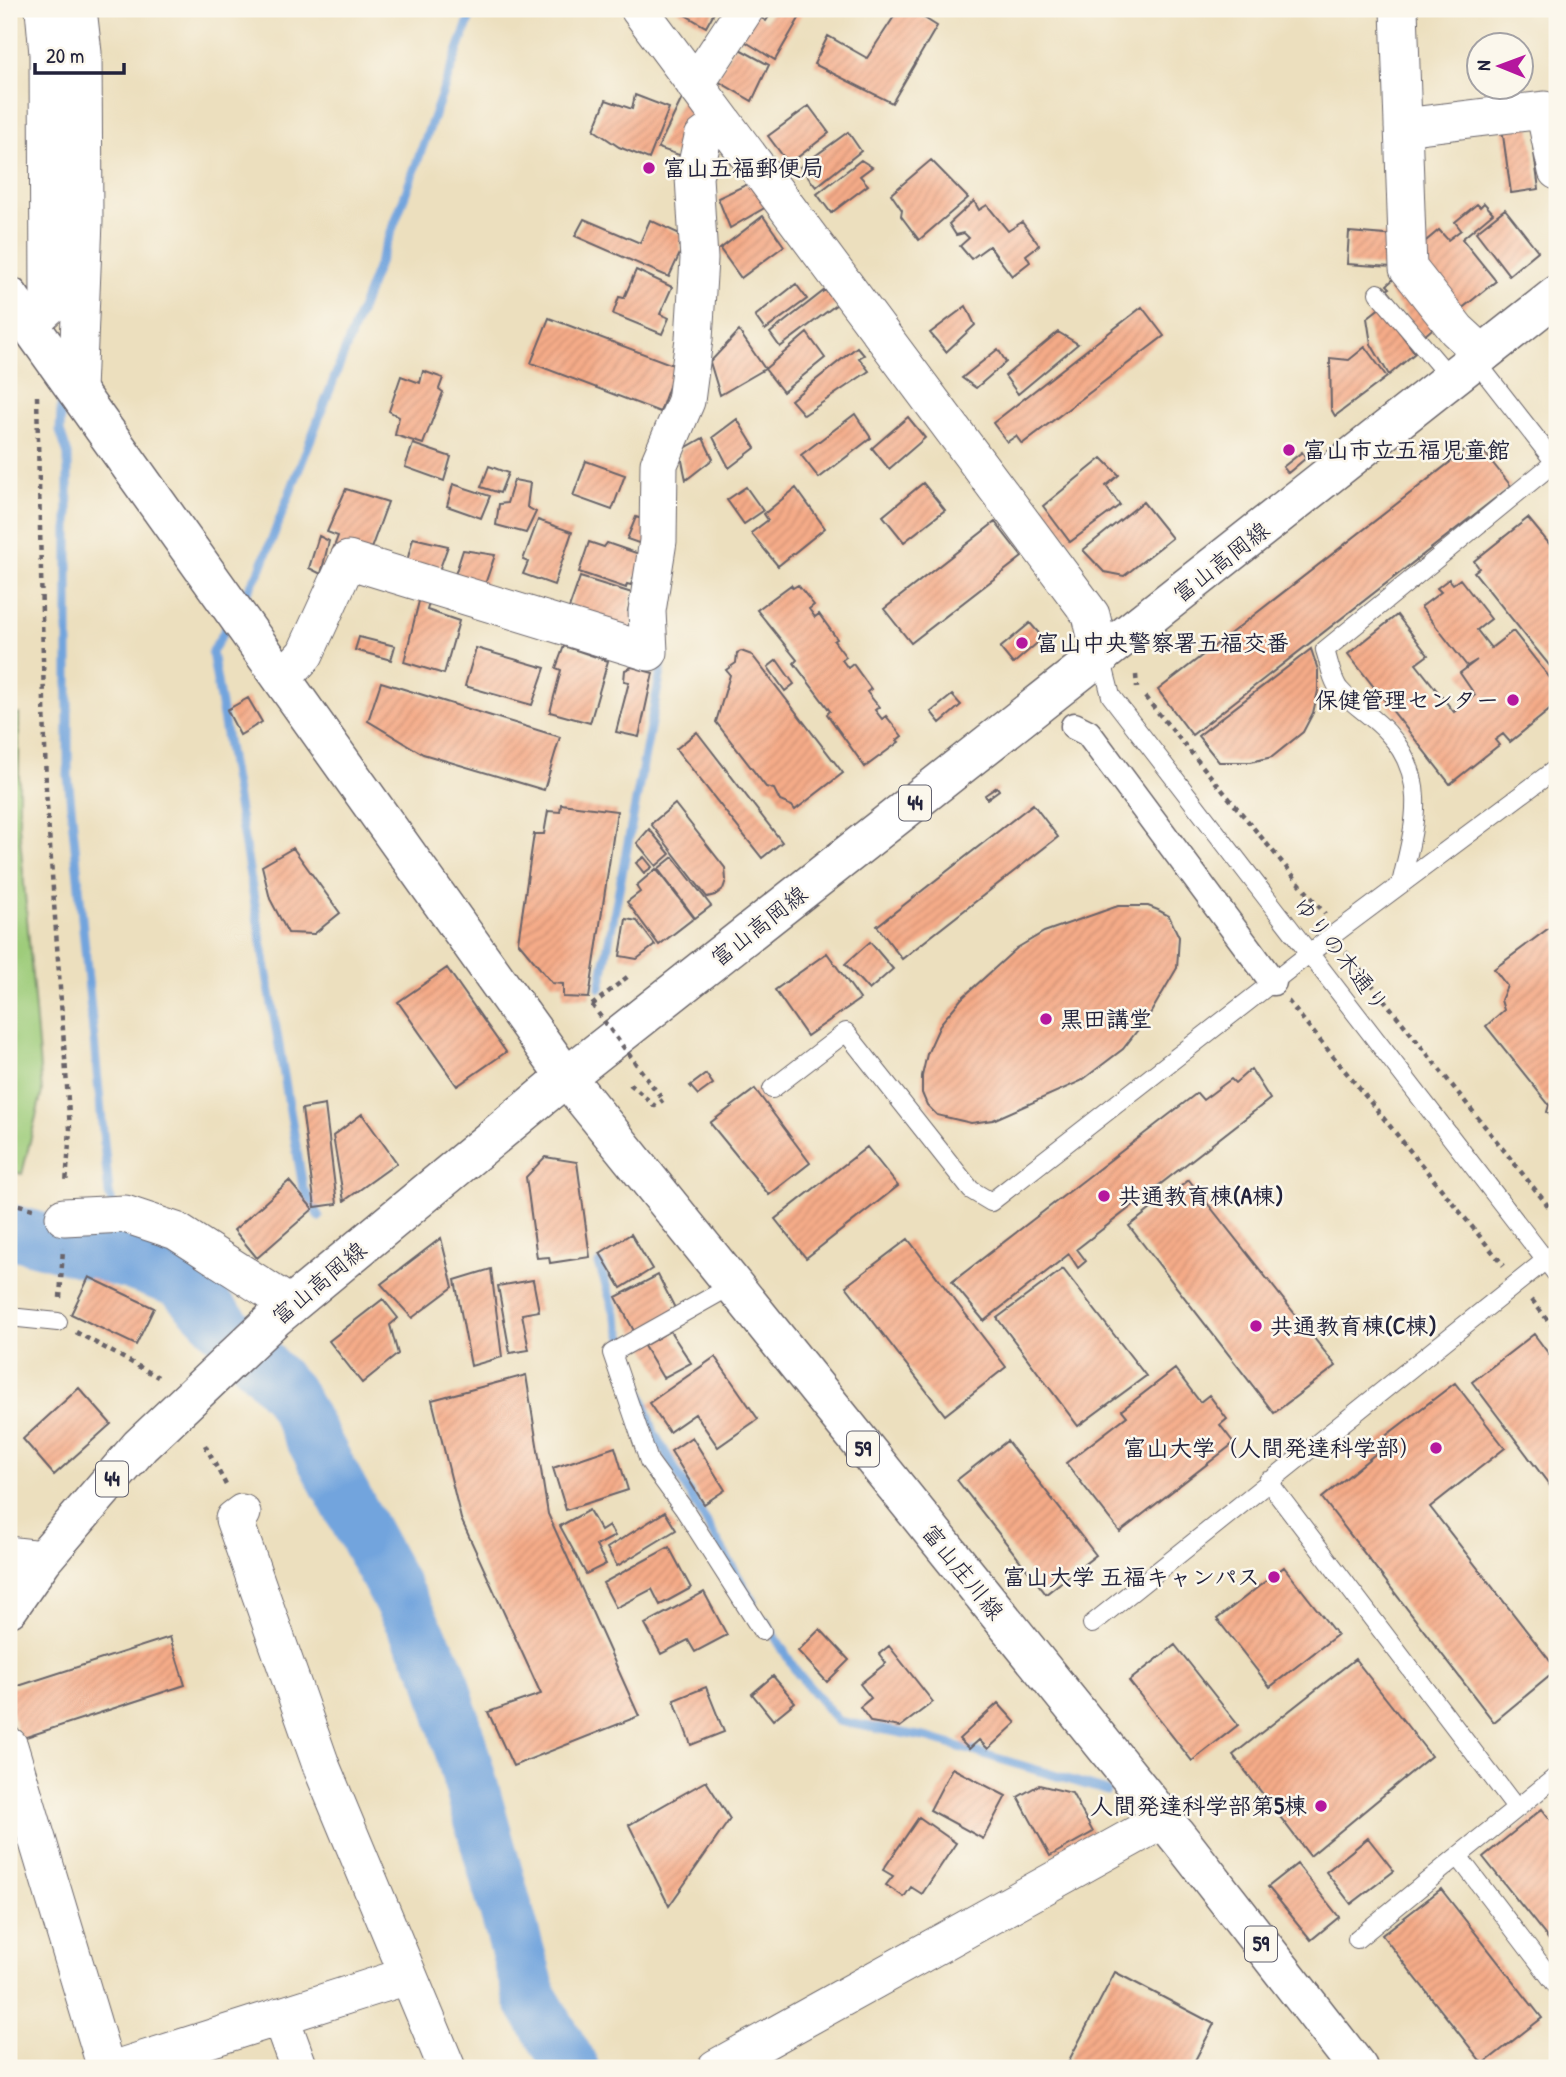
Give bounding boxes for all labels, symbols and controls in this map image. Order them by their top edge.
scale bar [35,32,124,76]
north arrow [1464,32,1534,102]
text: 20 m [46,41,84,70]
text: N [1470,60,1496,71]
place label: 富山五福郵便局 [663,152,824,183]
marker: 富山五福郵便局 [641,160,657,176]
place label: 富山市立五福児童館 [1303,434,1510,465]
marker: 富山市立五福児童館 [1281,442,1297,458]
street label: 富山高岡線 [1166,514,1276,609]
place label: 富山中央警察署五福交番 [1036,627,1289,658]
marker: 富山中央警察署五福交番 [1014,635,1030,651]
place label: 保健管理センター [1315,684,1499,715]
marker: 保健管理センター [1505,692,1521,708]
road number: 44 [899,786,931,820]
street label: 富山高岡線 [704,878,814,973]
street label: ゆりの木通り [1287,890,1396,1018]
place label: 黒田講堂 [1060,1003,1152,1034]
marker: 黒田講堂 [1038,1011,1054,1027]
place label: 共通教育棟(A棟) [1118,1180,1283,1211]
marker: 共通教育棟(A棟) [1096,1188,1112,1204]
street label: 富山高岡線 [265,1234,373,1331]
place label: 共通教育棟(C棟) [1270,1310,1437,1341]
marker: 共通教育棟(C棟) [1248,1318,1264,1334]
road number: 59 [847,1432,879,1466]
place label: 富山大学（人間発達科学部） [1123,1432,1422,1463]
marker: 富山大学（人間発達科学部） [1428,1440,1444,1456]
road number: 44 [96,1462,128,1496]
street label: 富山庄川線 [915,1517,1012,1626]
place label: 富山大学 五福キャンパス [1003,1561,1260,1592]
marker: 富山大学 五福キャンパス [1266,1569,1282,1585]
place label: 人間発達科学部第5棟 [1090,1790,1307,1821]
marker: 人間発達科学部第5棟 [1313,1798,1329,1814]
road number: 59 [1245,1926,1277,1962]

